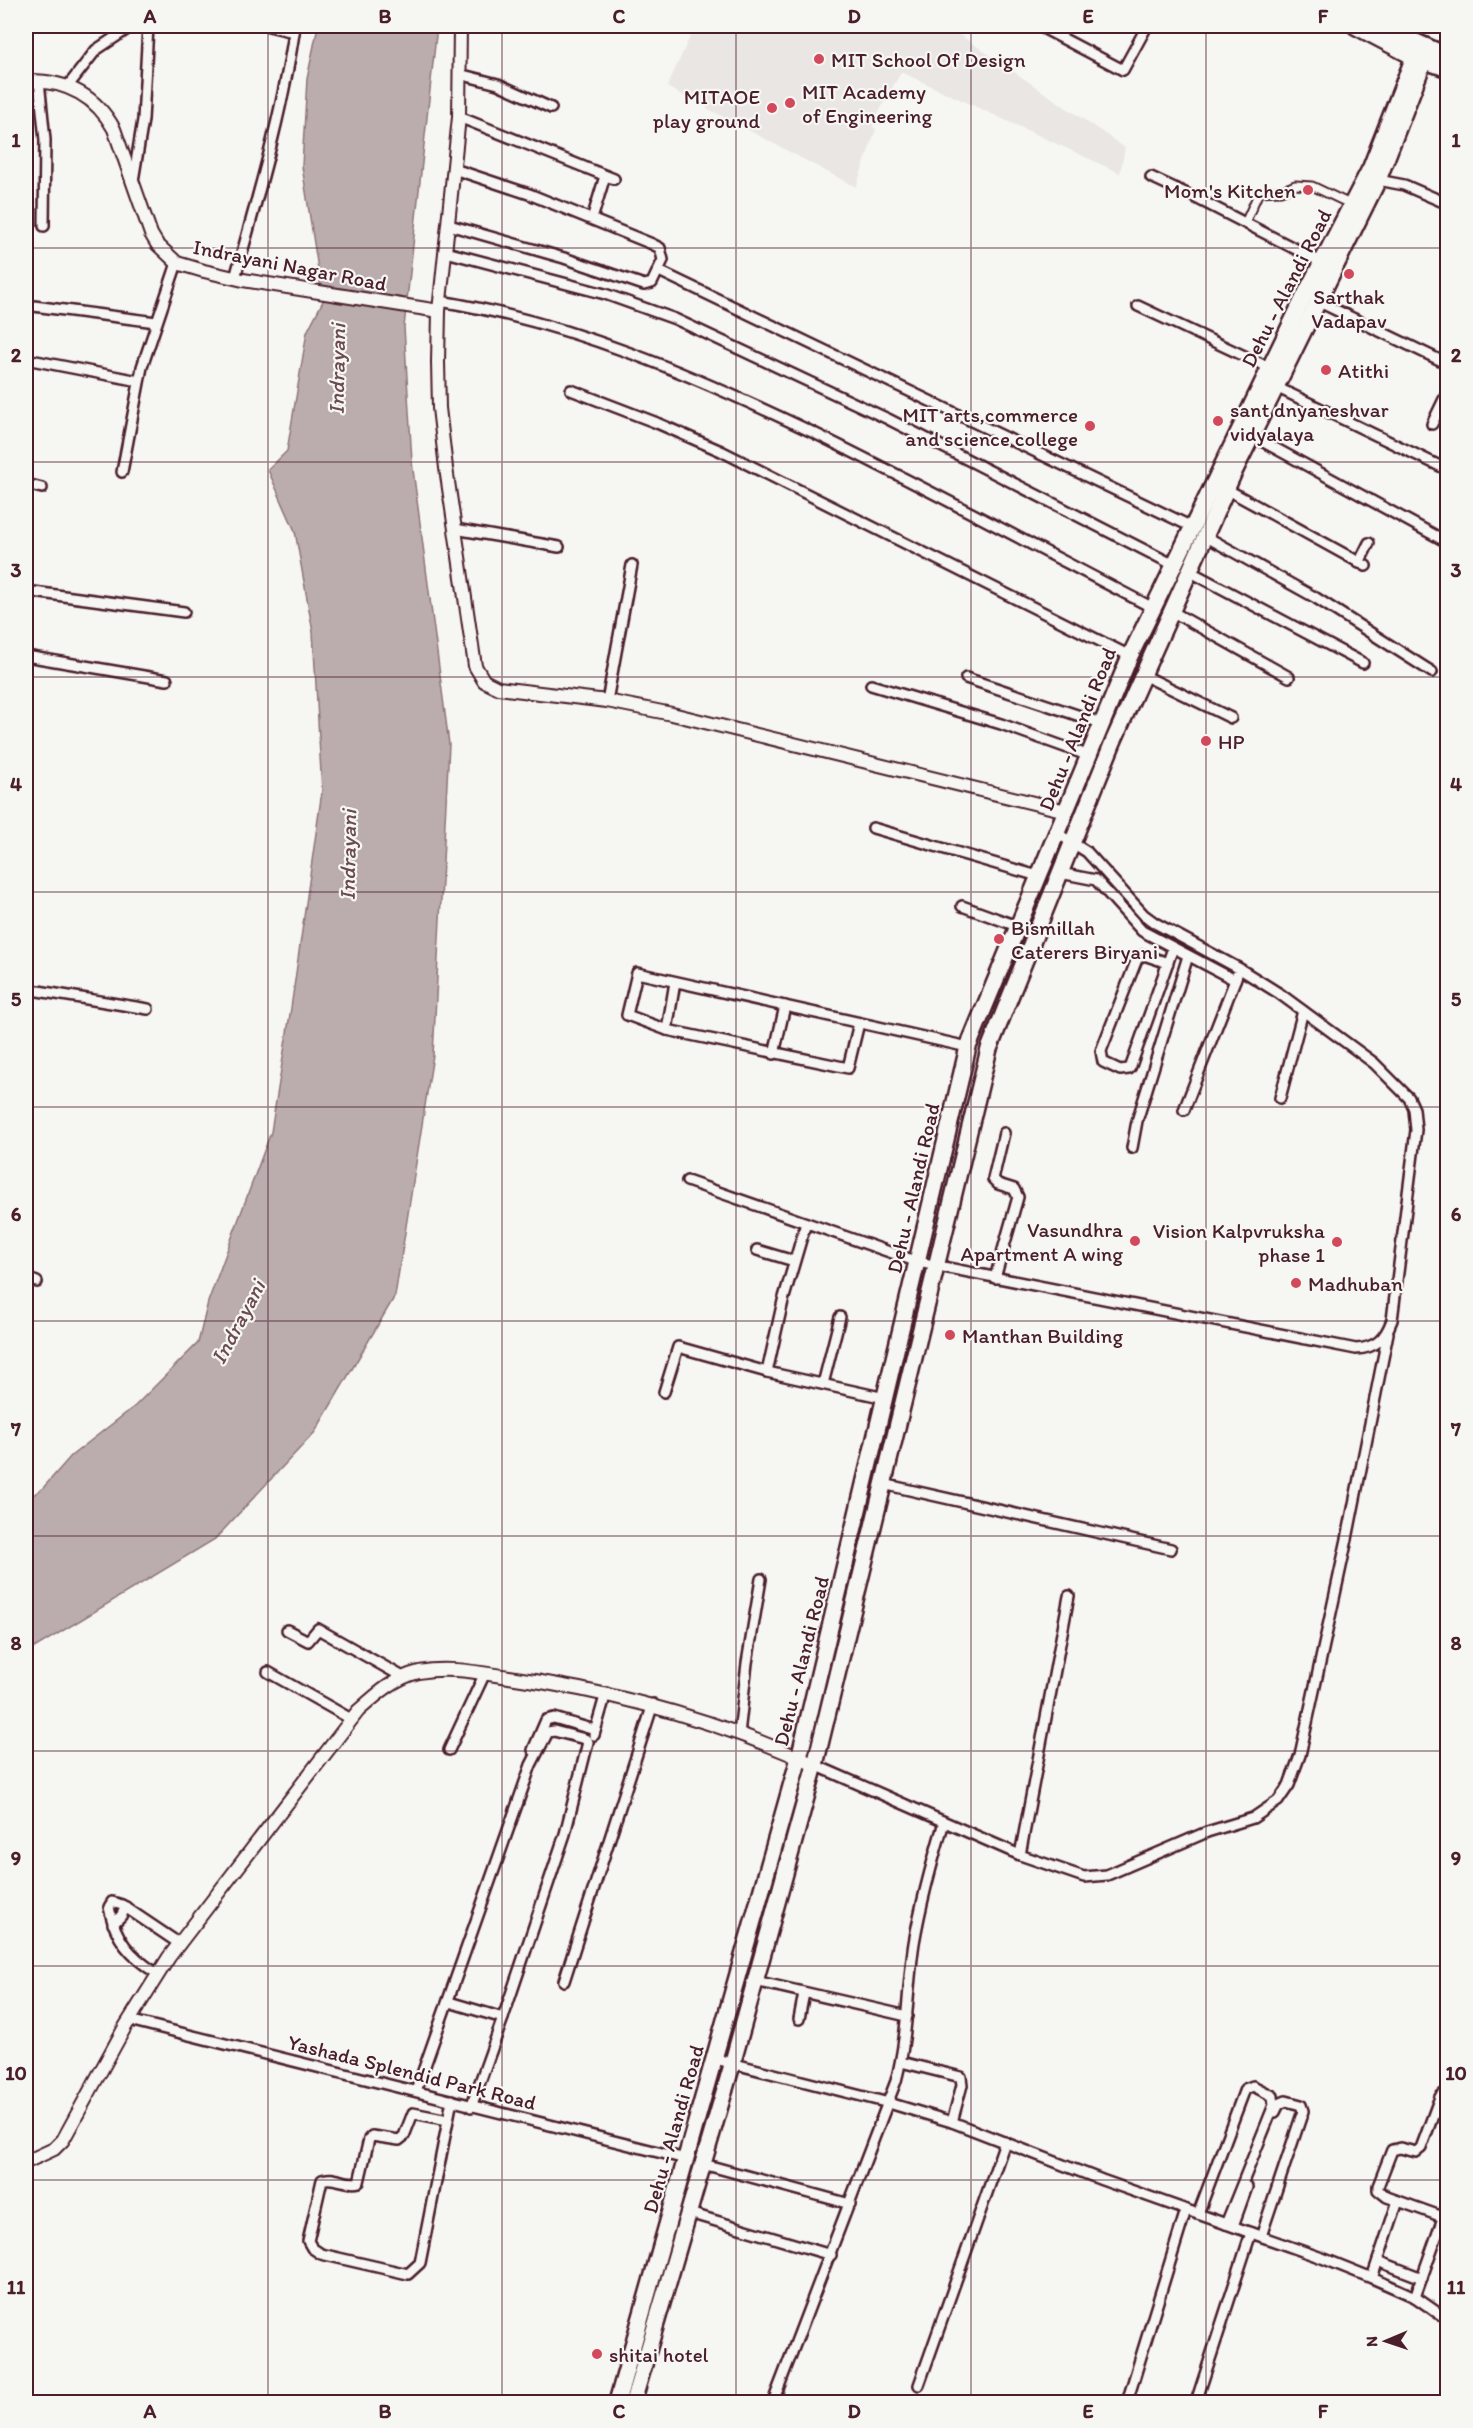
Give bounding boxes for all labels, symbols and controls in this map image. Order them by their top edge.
text: A [143,4,157,28]
text: B [379,4,392,28]
text: C [613,4,626,28]
text: D [847,4,861,28]
text: E [1082,4,1094,28]
text: F [1318,4,1329,28]
place label: MIT School Of Design [831,47,1026,72]
marker: MIT School Of Design [812,52,826,66]
place label: MIT Academy of Engineering [802,79,932,128]
place label: MITAOE play ground [653,84,760,133]
marker: MIT Academy of Engineering [783,96,797,110]
marker: MITAOE play ground [765,101,779,115]
text: 1 [11,128,21,152]
text: 1 [1451,128,1461,152]
place label: Mom's Kitchen [1164,178,1296,203]
marker: Mom's Kitchen [1301,183,1315,197]
street label: Dehu - Alandi Road [1235,205,1337,371]
street label: Indrayani Nagar Road [191,234,389,296]
marker: Sarthak Vadapav [1342,267,1356,281]
place label: Sarthak Vadapav [1311,284,1387,333]
water label: Indrayani [323,321,351,415]
text: 2 [11,343,22,367]
text: 2 [1451,343,1462,367]
place label: Atithi [1338,358,1389,383]
marker: Atithi [1319,363,1333,377]
place label: sant dnyaneshvar vidyalaya [1230,397,1389,446]
place label: MIT arts,commerce and science college [902,402,1078,451]
marker: sant dnyaneshvar vidyalaya [1211,414,1225,428]
marker: MIT arts,commerce and science college [1083,419,1097,433]
text: 3 [11,558,22,582]
text: 3 [1451,558,1462,582]
street label: Dehu - Alandi Road [1033,644,1121,814]
place label: HP [1218,729,1245,754]
marker: HP [1199,734,1213,748]
text: 4 [10,772,22,796]
text: 4 [1450,772,1462,796]
water label: Indrayani [334,807,362,901]
place label: Bismillah Caterers Biryani [1011,915,1158,964]
marker: Bismillah Caterers Biryani [992,932,1006,946]
text: 5 [11,987,22,1011]
text: 5 [1451,987,1462,1011]
street label: Dehu - Alandi Road [881,1100,945,1276]
text: 6 [11,1202,22,1226]
text: 6 [1451,1202,1462,1226]
place label: Vasundhra Apartment A wing [960,1217,1123,1266]
place label: Vision Kalpvruksha phase 1 [1153,1218,1325,1267]
marker: Vasundhra Apartment A wing [1128,1234,1142,1248]
marker: Vision Kalpvruksha phase 1 [1330,1235,1344,1249]
place label: Madhuban [1308,1271,1403,1296]
water label: Indrayani [205,1273,272,1368]
marker: Madhuban [1289,1276,1303,1290]
place label: Manthan Building [962,1323,1123,1348]
marker: Manthan Building [943,1328,957,1342]
text: 7 [10,1417,21,1441]
text: 7 [1450,1417,1461,1441]
street label: Dehu - Alandi Road [768,1574,834,1748]
text: 8 [11,1631,22,1655]
text: 8 [1451,1631,1462,1655]
text: 9 [11,1846,21,1870]
text: 9 [1451,1846,1461,1870]
street label: Yashada Splendid Park Road [285,2029,539,2115]
street label: Dehu - Alandi Road [637,2042,709,2216]
text: 10 [5,2061,27,2085]
text: 10 [1445,2061,1467,2085]
text: 11 [7,2275,26,2299]
text: 11 [1447,2275,1466,2299]
north arrow [1356,2311,1416,2371]
text: N [1362,2336,1381,2347]
place label: shitai hotel [609,2342,709,2367]
marker: shitai hotel [590,2347,604,2361]
text: A [143,2399,157,2423]
text: B [379,2399,392,2423]
text: C [613,2399,626,2423]
text: D [847,2399,861,2423]
text: E [1082,2399,1094,2423]
text: F [1318,2399,1329,2423]

